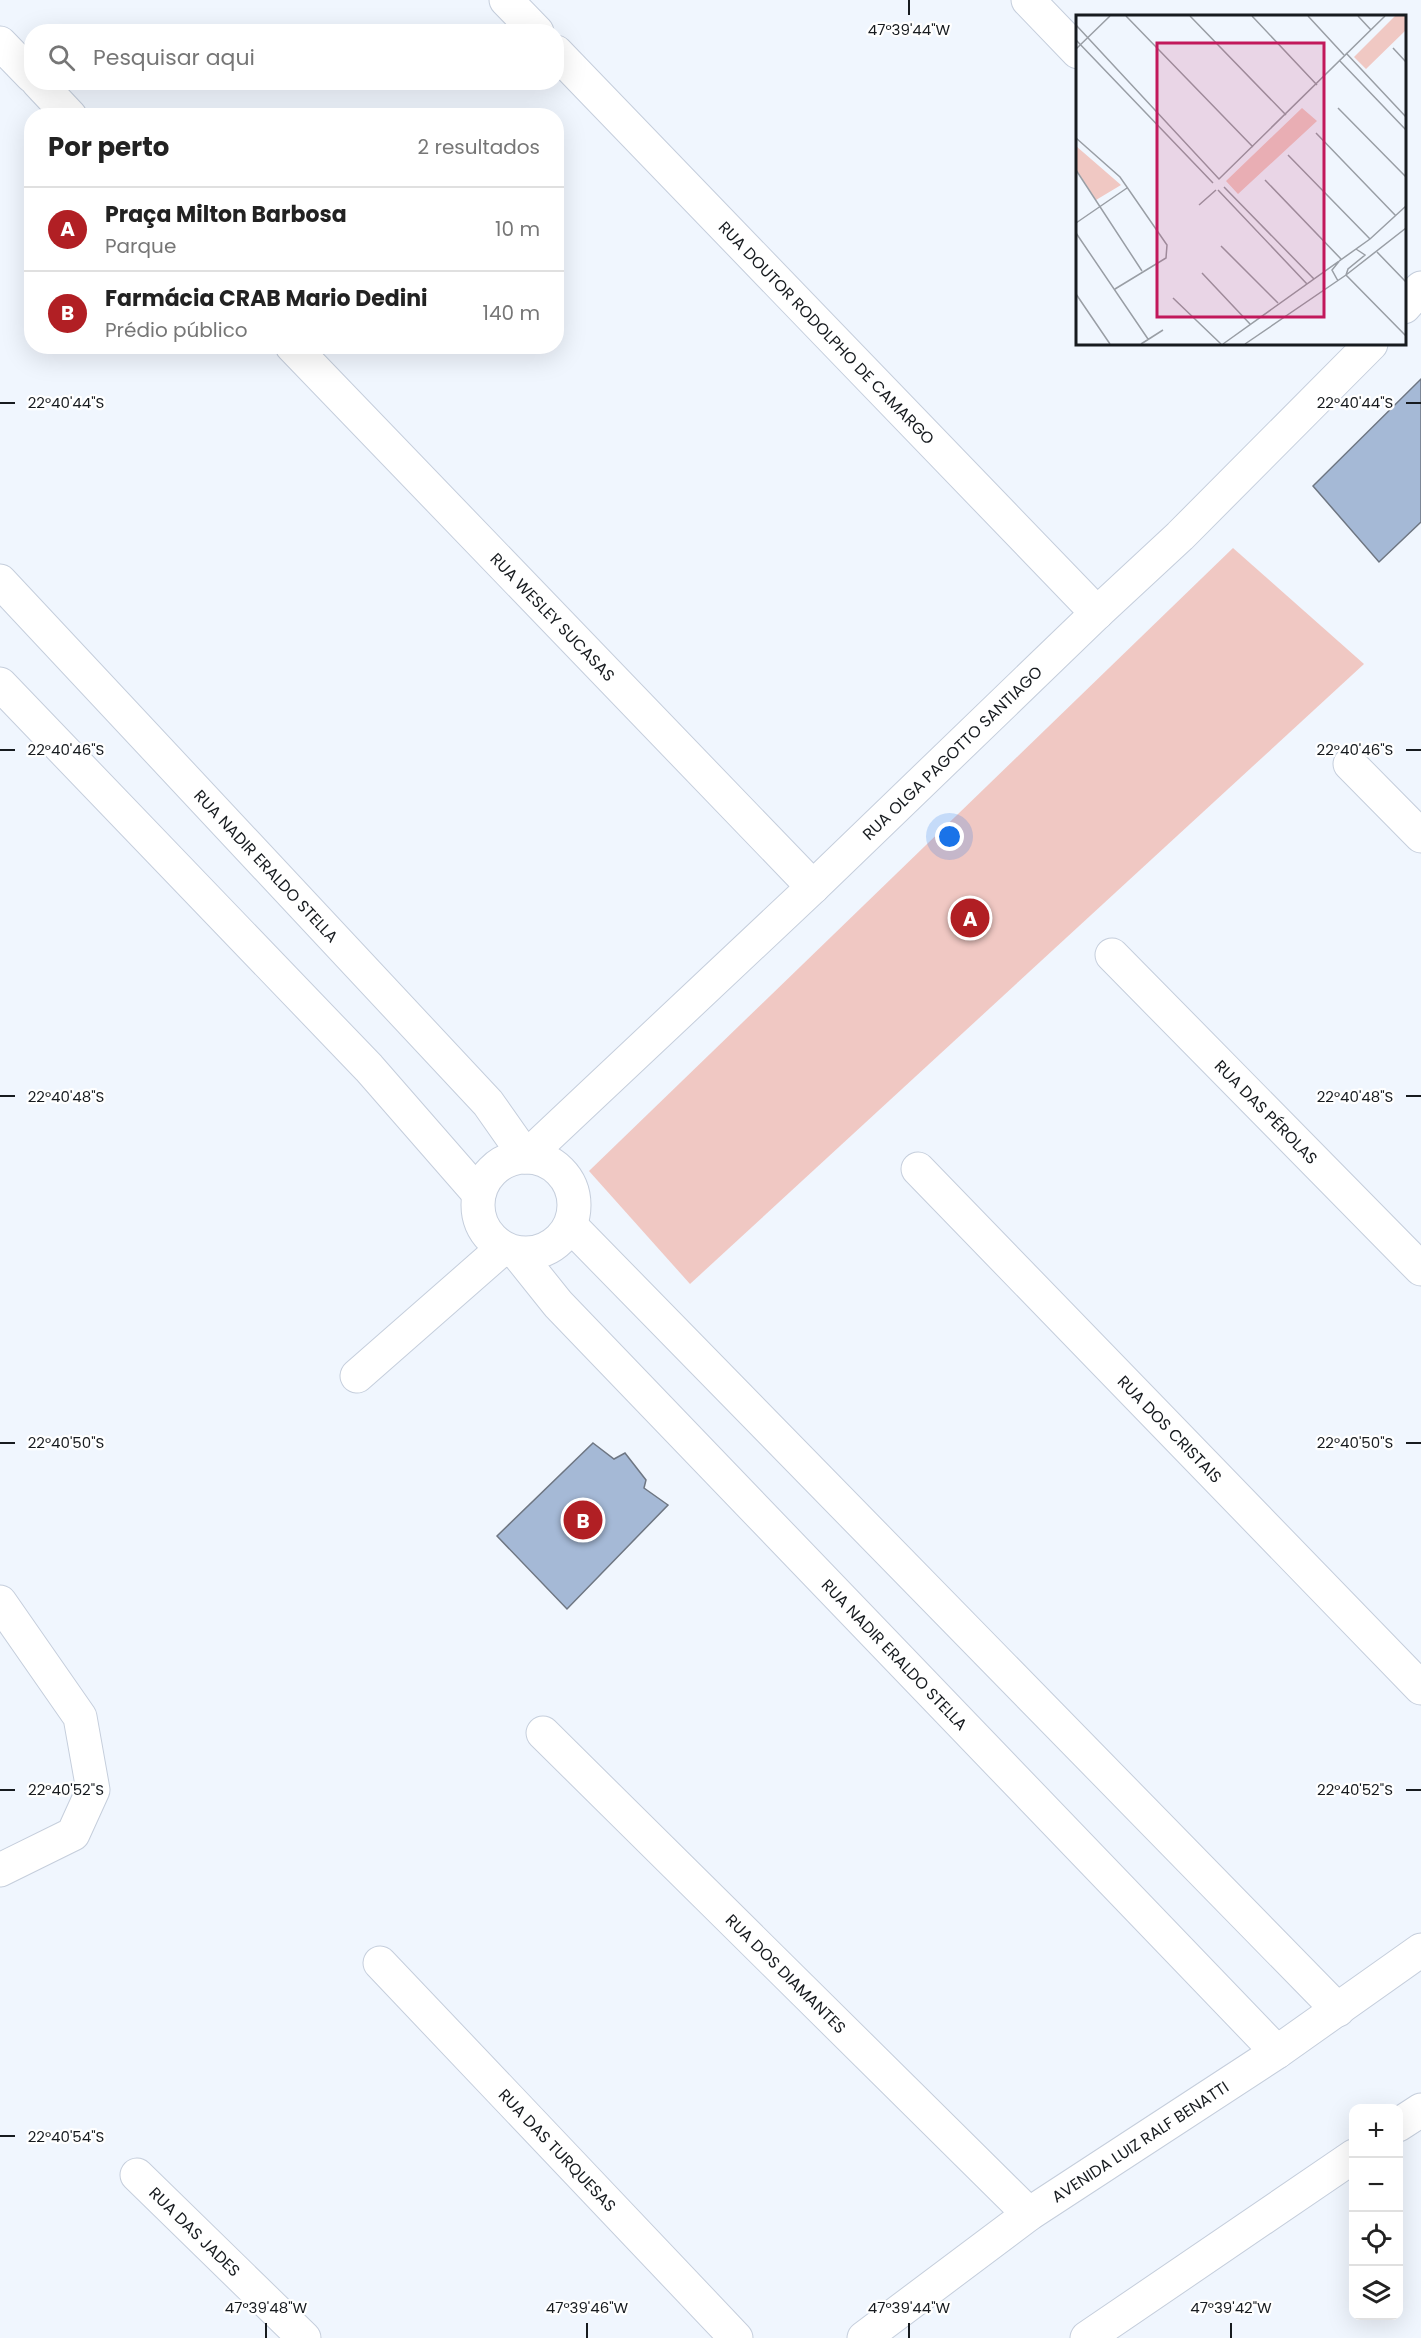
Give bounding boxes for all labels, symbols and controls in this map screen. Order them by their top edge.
inset map [1076,15,1406,345]
text: 47°39'44"W [868,19,951,40]
search box [24,24,564,90]
icon: search [45,41,78,74]
text: Pesquisar aqui [93,42,255,73]
text: Por perto [48,129,169,165]
text: 2 resultados [418,133,540,161]
text: Praça Milton Barbosa [105,199,347,230]
text: A [60,215,75,243]
text: 10 m [495,215,540,243]
street label: RUA DOUTOR RODOLPHO DE CAMARGO [713,216,940,450]
text: Parque [105,232,176,260]
text: Farmácia CRAB Mario Dedini [105,283,428,314]
text: B [61,299,74,327]
text: 140 m [483,299,540,327]
text: Prédio público [105,316,248,344]
text: 22°40'44"S [28,392,104,413]
text: 22°40'44"S [1317,392,1393,413]
street label: RUA WESLEY SUCASAS [485,548,620,687]
street label: RUA OLGA PAGOTTO SANTIAGO [857,661,1047,845]
text: 22°40'46"S [28,739,104,760]
text: 22°40'46"S [1317,739,1393,760]
street label: RUA NADIR ERALDO STELLA [189,785,343,948]
your location [935,822,964,851]
pin: A [950,896,990,940]
street label: RUA DAS PÉROLAS [1209,1055,1323,1170]
text: 22°40'48"S [28,1086,104,1107]
text: 22°40'48"S [1317,1086,1393,1107]
street label: RUA DOS CRISTAIS [1112,1371,1227,1488]
text: 22°40'50"S [28,1432,104,1453]
text: 22°40'50"S [1317,1432,1393,1453]
pin: B [564,1498,602,1543]
street label: RUA NADIR ERALDO STELLA [816,1574,973,1736]
text: 22°40'52"S [28,1779,104,1800]
text: 22°40'52"S [1317,1779,1393,1800]
street label: RUA DOS DIAMANTES [720,1909,851,2039]
street label: AVENIDA LUIZ RALF BENATTI [1047,2076,1233,2208]
street label: RUA DAS TURQUESAS [493,2084,621,2217]
map controls [1349,2104,1403,2320]
button: + [1349,2104,1403,2158]
text: 22°40'54"S [28,2126,104,2147]
button: − [1349,2158,1403,2212]
street label: RUA DAS JADES [144,2182,245,2282]
button: locate [1349,2212,1403,2266]
button: layers [1349,2266,1403,2320]
text: 47°39'48"W [225,2297,308,2318]
text: 47°39'46"W [546,2297,629,2318]
text: 47°39'44"W [868,2297,951,2318]
text: 47°39'42"W [1190,2297,1272,2318]

